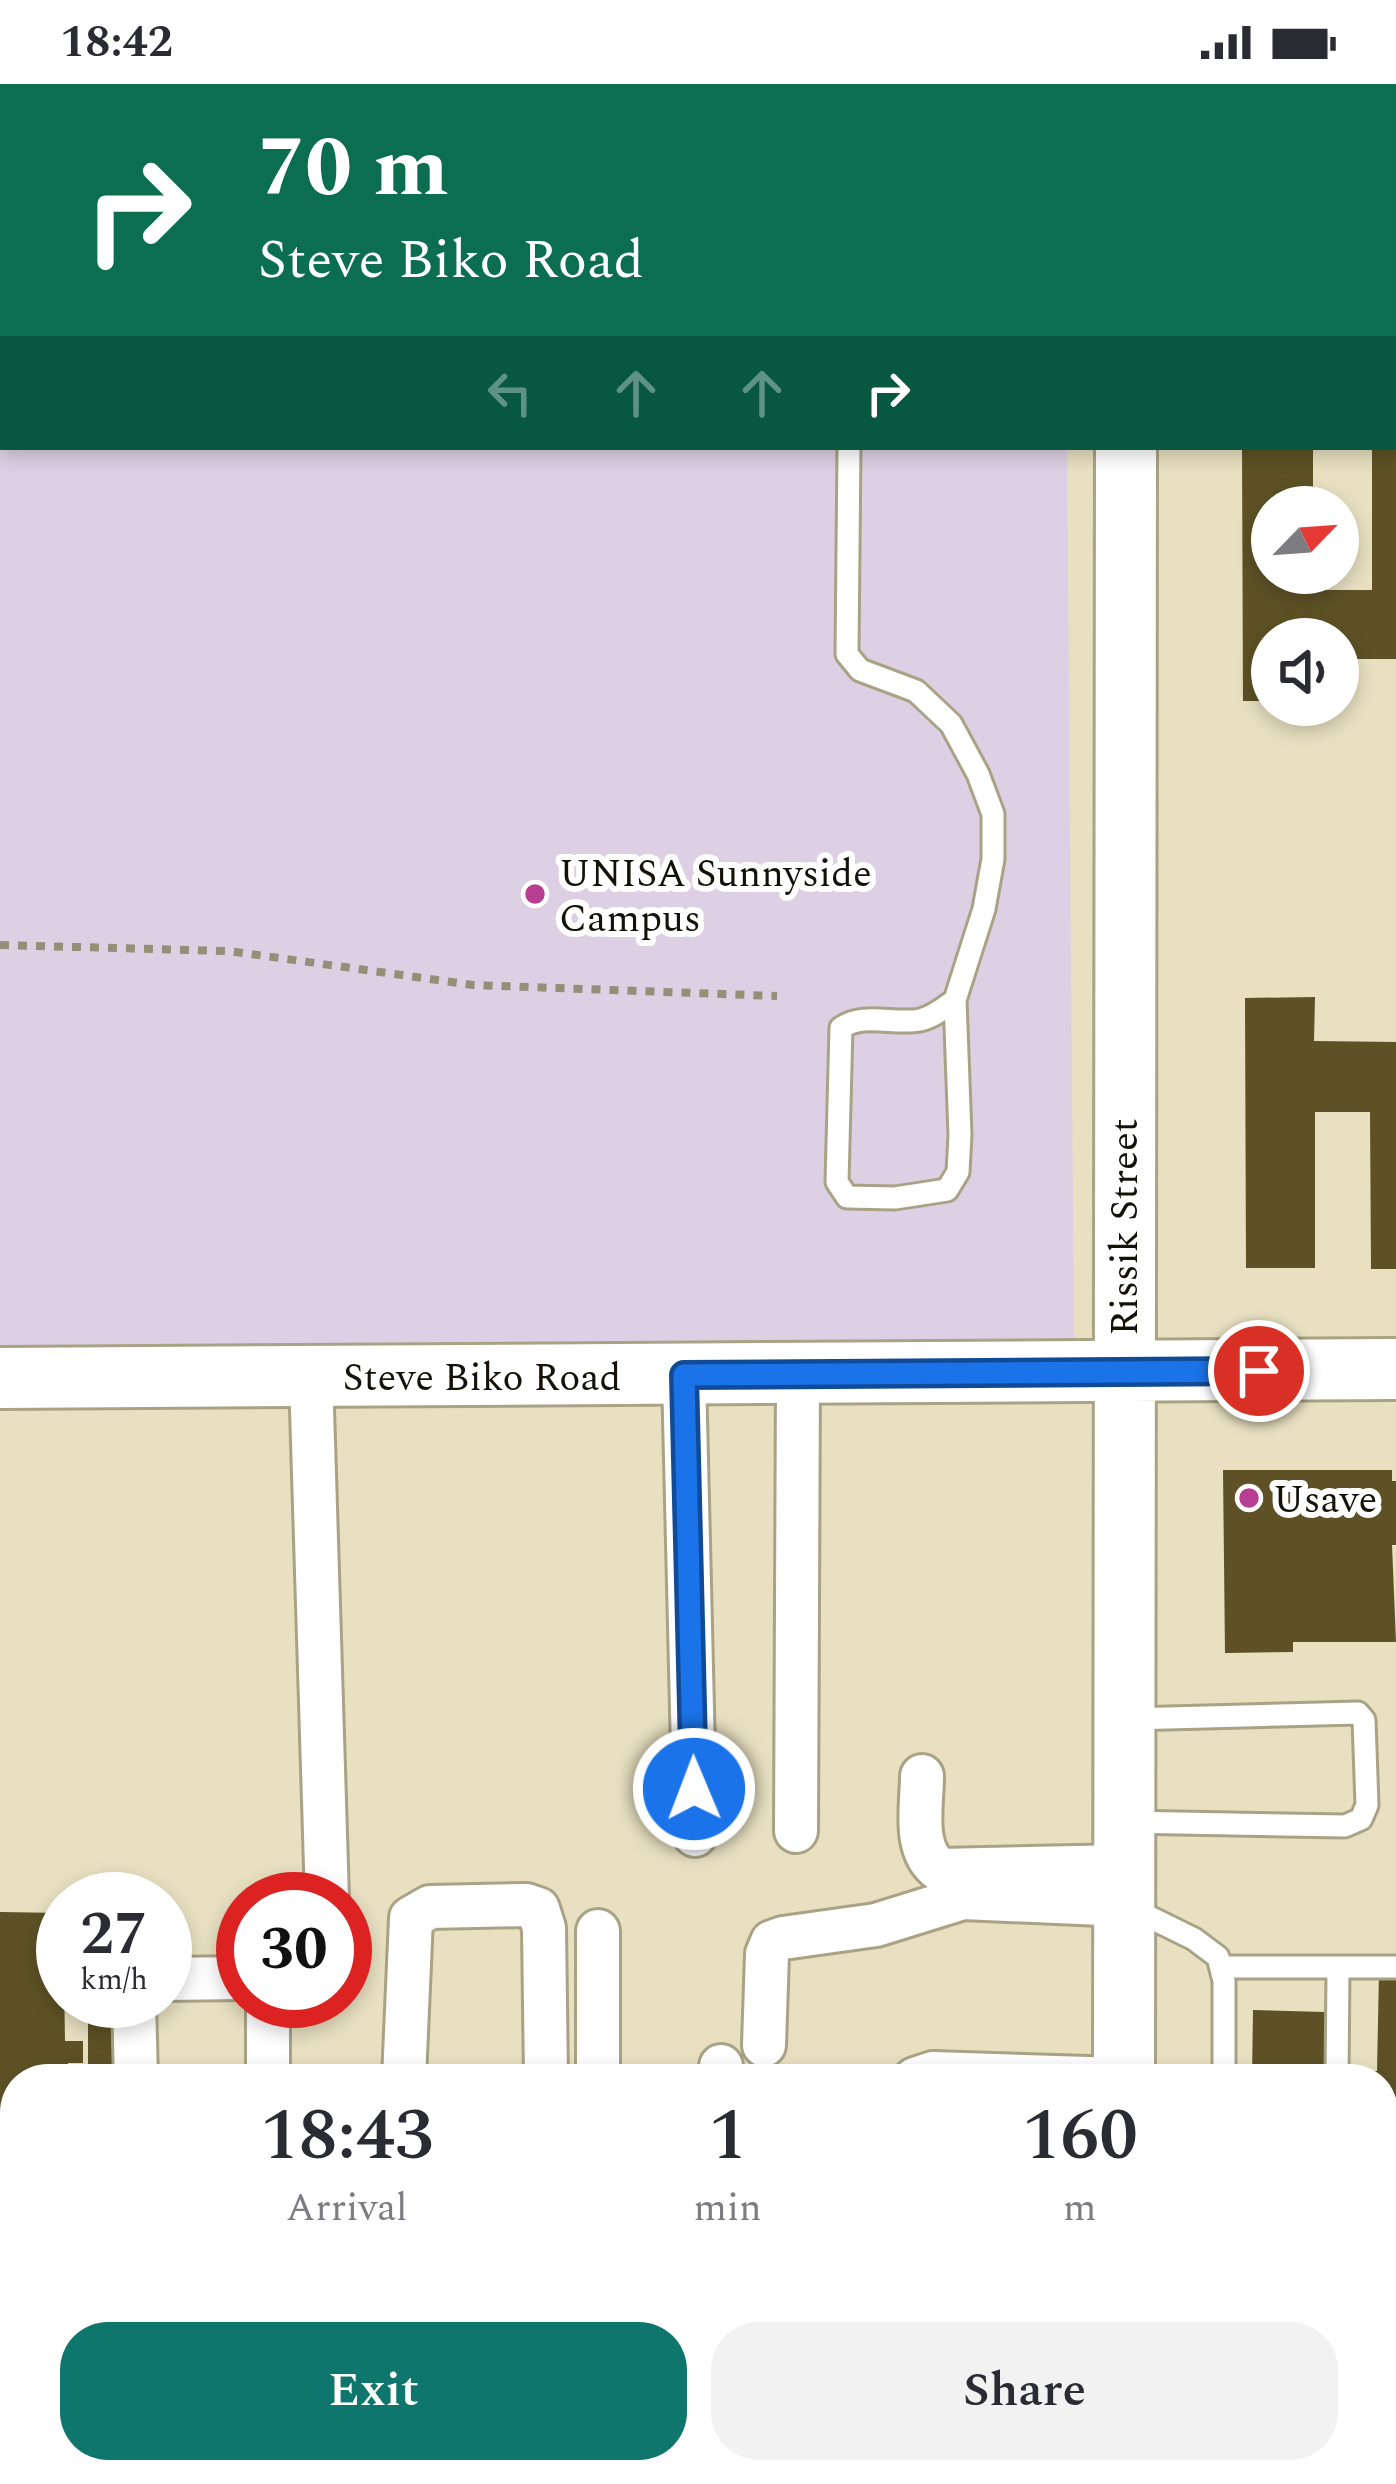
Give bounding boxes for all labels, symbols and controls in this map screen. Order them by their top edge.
text: 18:42 [60,8,173,77]
text: 70 m [258,105,449,233]
icon: right [60,132,216,288]
text: Steve Biko Road [258,220,644,302]
icon: left [477,360,543,426]
icon: ahead [603,360,669,426]
icon: ahead [729,360,795,426]
icon: right [855,360,921,426]
north arrow [1251,486,1359,594]
map controls [1251,486,1359,726]
button: sound [1251,618,1359,726]
place label: UNISA Sunnyside Campus [559,845,872,949]
marker: UNISA Sunnyside Campus [522,881,548,907]
street label: Rissik Street [1096,1118,1155,1336]
pin [1208,1320,1310,1422]
icon: arrive [1226,1338,1292,1404]
street label: Steve Biko Road [343,1349,621,1408]
place label: Usave [1273,1471,1377,1530]
marker: Usave [1236,1485,1262,1511]
position arrow [631,1726,757,1852]
speed limit sign: 30 [216,1872,372,2028]
text: 27 [80,1889,148,1981]
text: km/h [80,1957,148,2003]
text: 18:43 [260,2082,433,2191]
text: 1 [708,2082,747,2191]
text: 160 [1022,2082,1138,2191]
text: Arrival [286,2179,408,2238]
text: min [694,2179,762,2238]
text: m [1063,2179,1097,2238]
button: Exit [60,2322,687,2460]
button: Share [711,2322,1338,2460]

